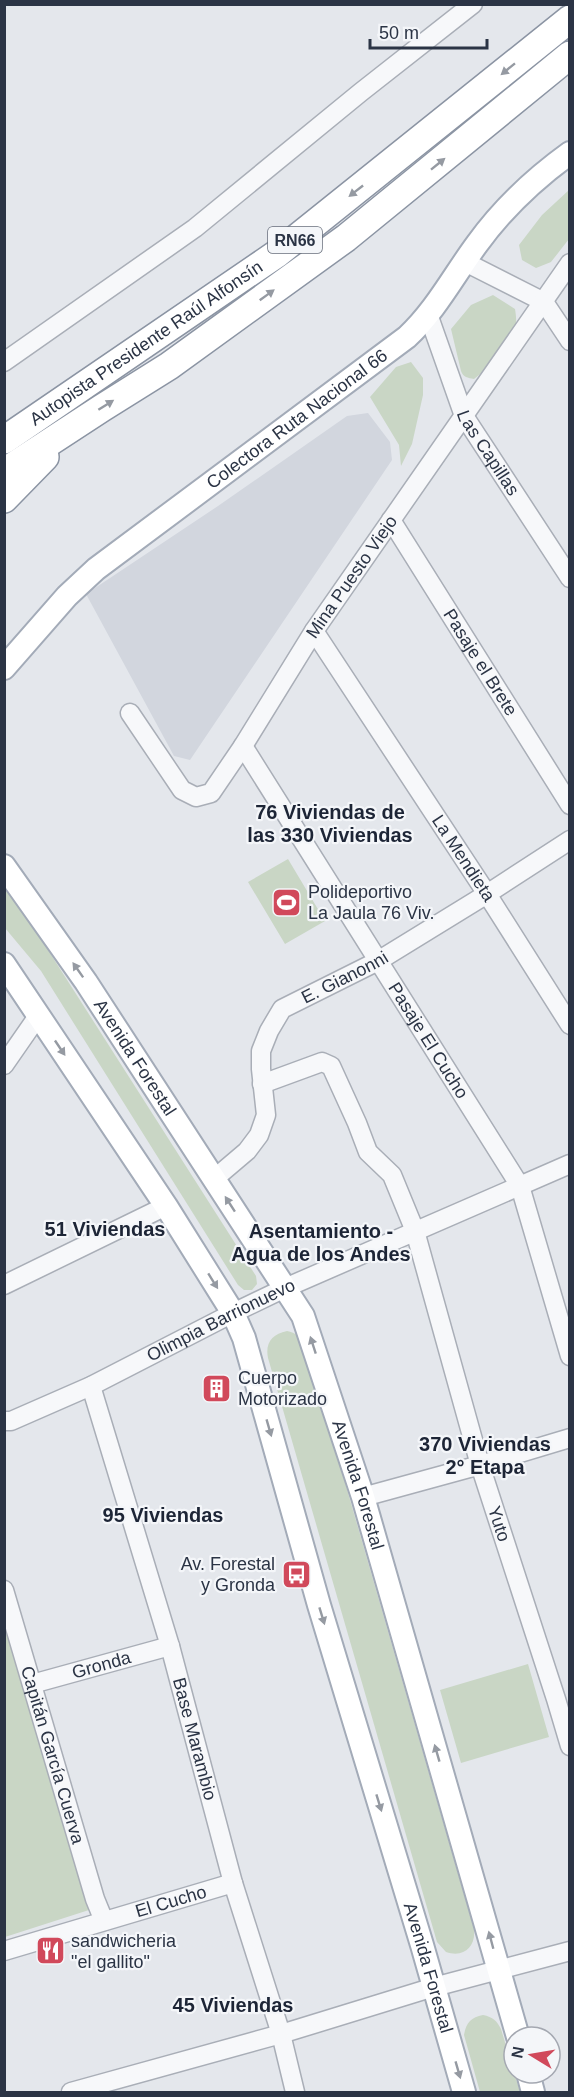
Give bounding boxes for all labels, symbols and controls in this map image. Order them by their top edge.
scale bar [370,12,487,50]
text: 50 m [379,23,419,43]
one-way arrow [501,62,516,75]
one-way arrow [430,157,446,170]
one-way arrow [348,184,363,197]
road number: RN66 [268,227,322,253]
street label: Autopista Presidente Raúl Alfonsín [26,257,266,429]
one-way arrow [258,289,274,301]
street label: Colectora Ruta Nacional 66 [203,345,391,493]
one-way arrow [98,400,114,411]
street label: Las Capillas [453,408,523,499]
street label: Mina Puesto Viejo [302,512,401,642]
street label: Pasaje el Brete [439,605,521,719]
district label: 76 Viviendas de las 330 Viviendas [247,801,413,846]
street label: La Mendieta [428,811,500,906]
place label: Polideportivo La Jaula 76 Viv. [308,882,434,923]
sports icon: Polideportivo La Jaula 76 Viv. [271,886,303,918]
street label: E. Gianonni [298,947,392,1008]
one-way arrow [72,963,84,979]
street label: Pasaje El Cucho [384,979,472,1102]
street label: Avenida Forestal [90,995,180,1119]
one-way arrow [54,1040,65,1057]
one-way arrow [225,1196,236,1212]
district label: 51 Viviendas [45,1218,165,1240]
district label: Asentamiento - Agua de los Andes [231,1220,411,1265]
one-way arrow [208,1273,219,1289]
street label: Olimpia Barrionuevo [143,1275,298,1366]
one-way arrow [307,1336,317,1354]
place label: Cuerpo Motorizado [238,1368,327,1409]
building icon: Cuerpo Motorizado [201,1372,233,1404]
street label: Avenida Forestal [328,1417,388,1552]
one-way arrow [265,1419,274,1437]
district label: 370 Viviendas 2° Etapa [419,1433,551,1478]
district label: 95 Viviendas [103,1504,223,1526]
street label: Yuto [484,1504,514,1544]
place label: Av. Forestal y Gronda [181,1554,276,1595]
bus stop icon: Av. Forestal y Gronda [280,1558,312,1590]
one-way arrow [318,1607,327,1625]
street label: Gronda [70,1647,134,1683]
street label: Capitán García Cuerva [17,1664,88,1847]
street label: Base Marambio [169,1676,221,1803]
one-way arrow [432,1744,441,1762]
one-way arrow [375,1794,384,1812]
street label: El Cucho [133,1881,209,1921]
street label: Avenida Forestal [400,1900,457,2035]
place label: sandwicheria "el gallito" [71,1931,177,1972]
one-way arrow [486,1931,495,1949]
restaurant icon: sandwicheria "el gallito" [34,1935,66,1967]
district label: 45 Viviendas [173,1994,293,2016]
north arrow [502,2025,562,2085]
text: N [508,2045,527,2060]
one-way arrow [454,2061,463,2079]

